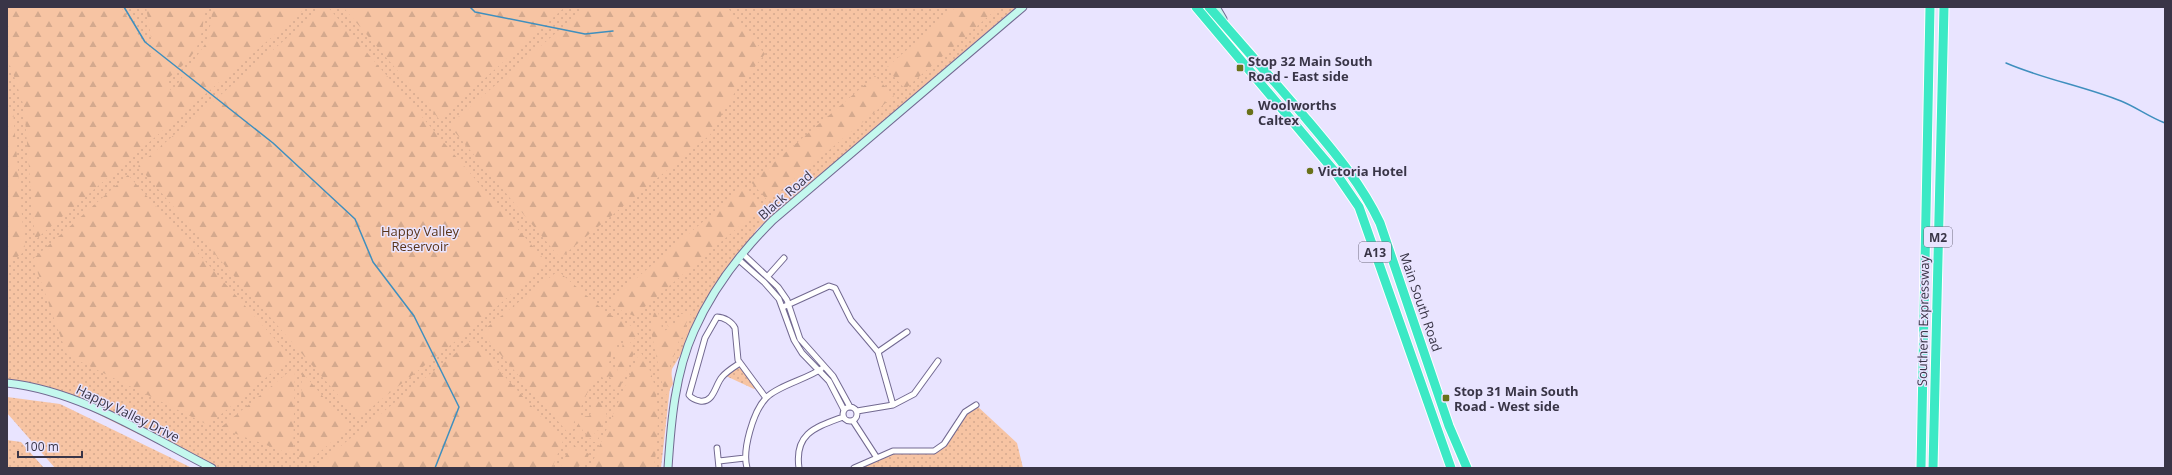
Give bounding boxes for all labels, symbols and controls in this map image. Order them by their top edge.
place label: Stop 32 Main South Road - East side [1248,52,1373,85]
marker: Stop 32 Main South Road - East side [1235,63,1245,73]
place label: Woolworths Caltex [1258,96,1336,129]
marker: Woolworths Caltex [1245,107,1255,117]
place label: Victoria Hotel [1318,162,1407,180]
street label: Black Road [754,166,816,224]
marker: Victoria Hotel [1305,166,1315,176]
park label: Happy Valley Reservoir [381,222,459,255]
road number: M2 [1924,227,1952,247]
road number: A13 [1359,242,1391,262]
street label: Main South Road [1396,250,1446,354]
street label: Southern Expressway [1913,255,1933,386]
street label: Happy Valley Drive [73,380,183,446]
place label: Stop 31 Main South Road - West side [1454,382,1579,415]
marker: Stop 31 Main South Road - West side [1441,393,1451,403]
scale bar [18,433,82,459]
text: 100 m [24,438,59,455]

